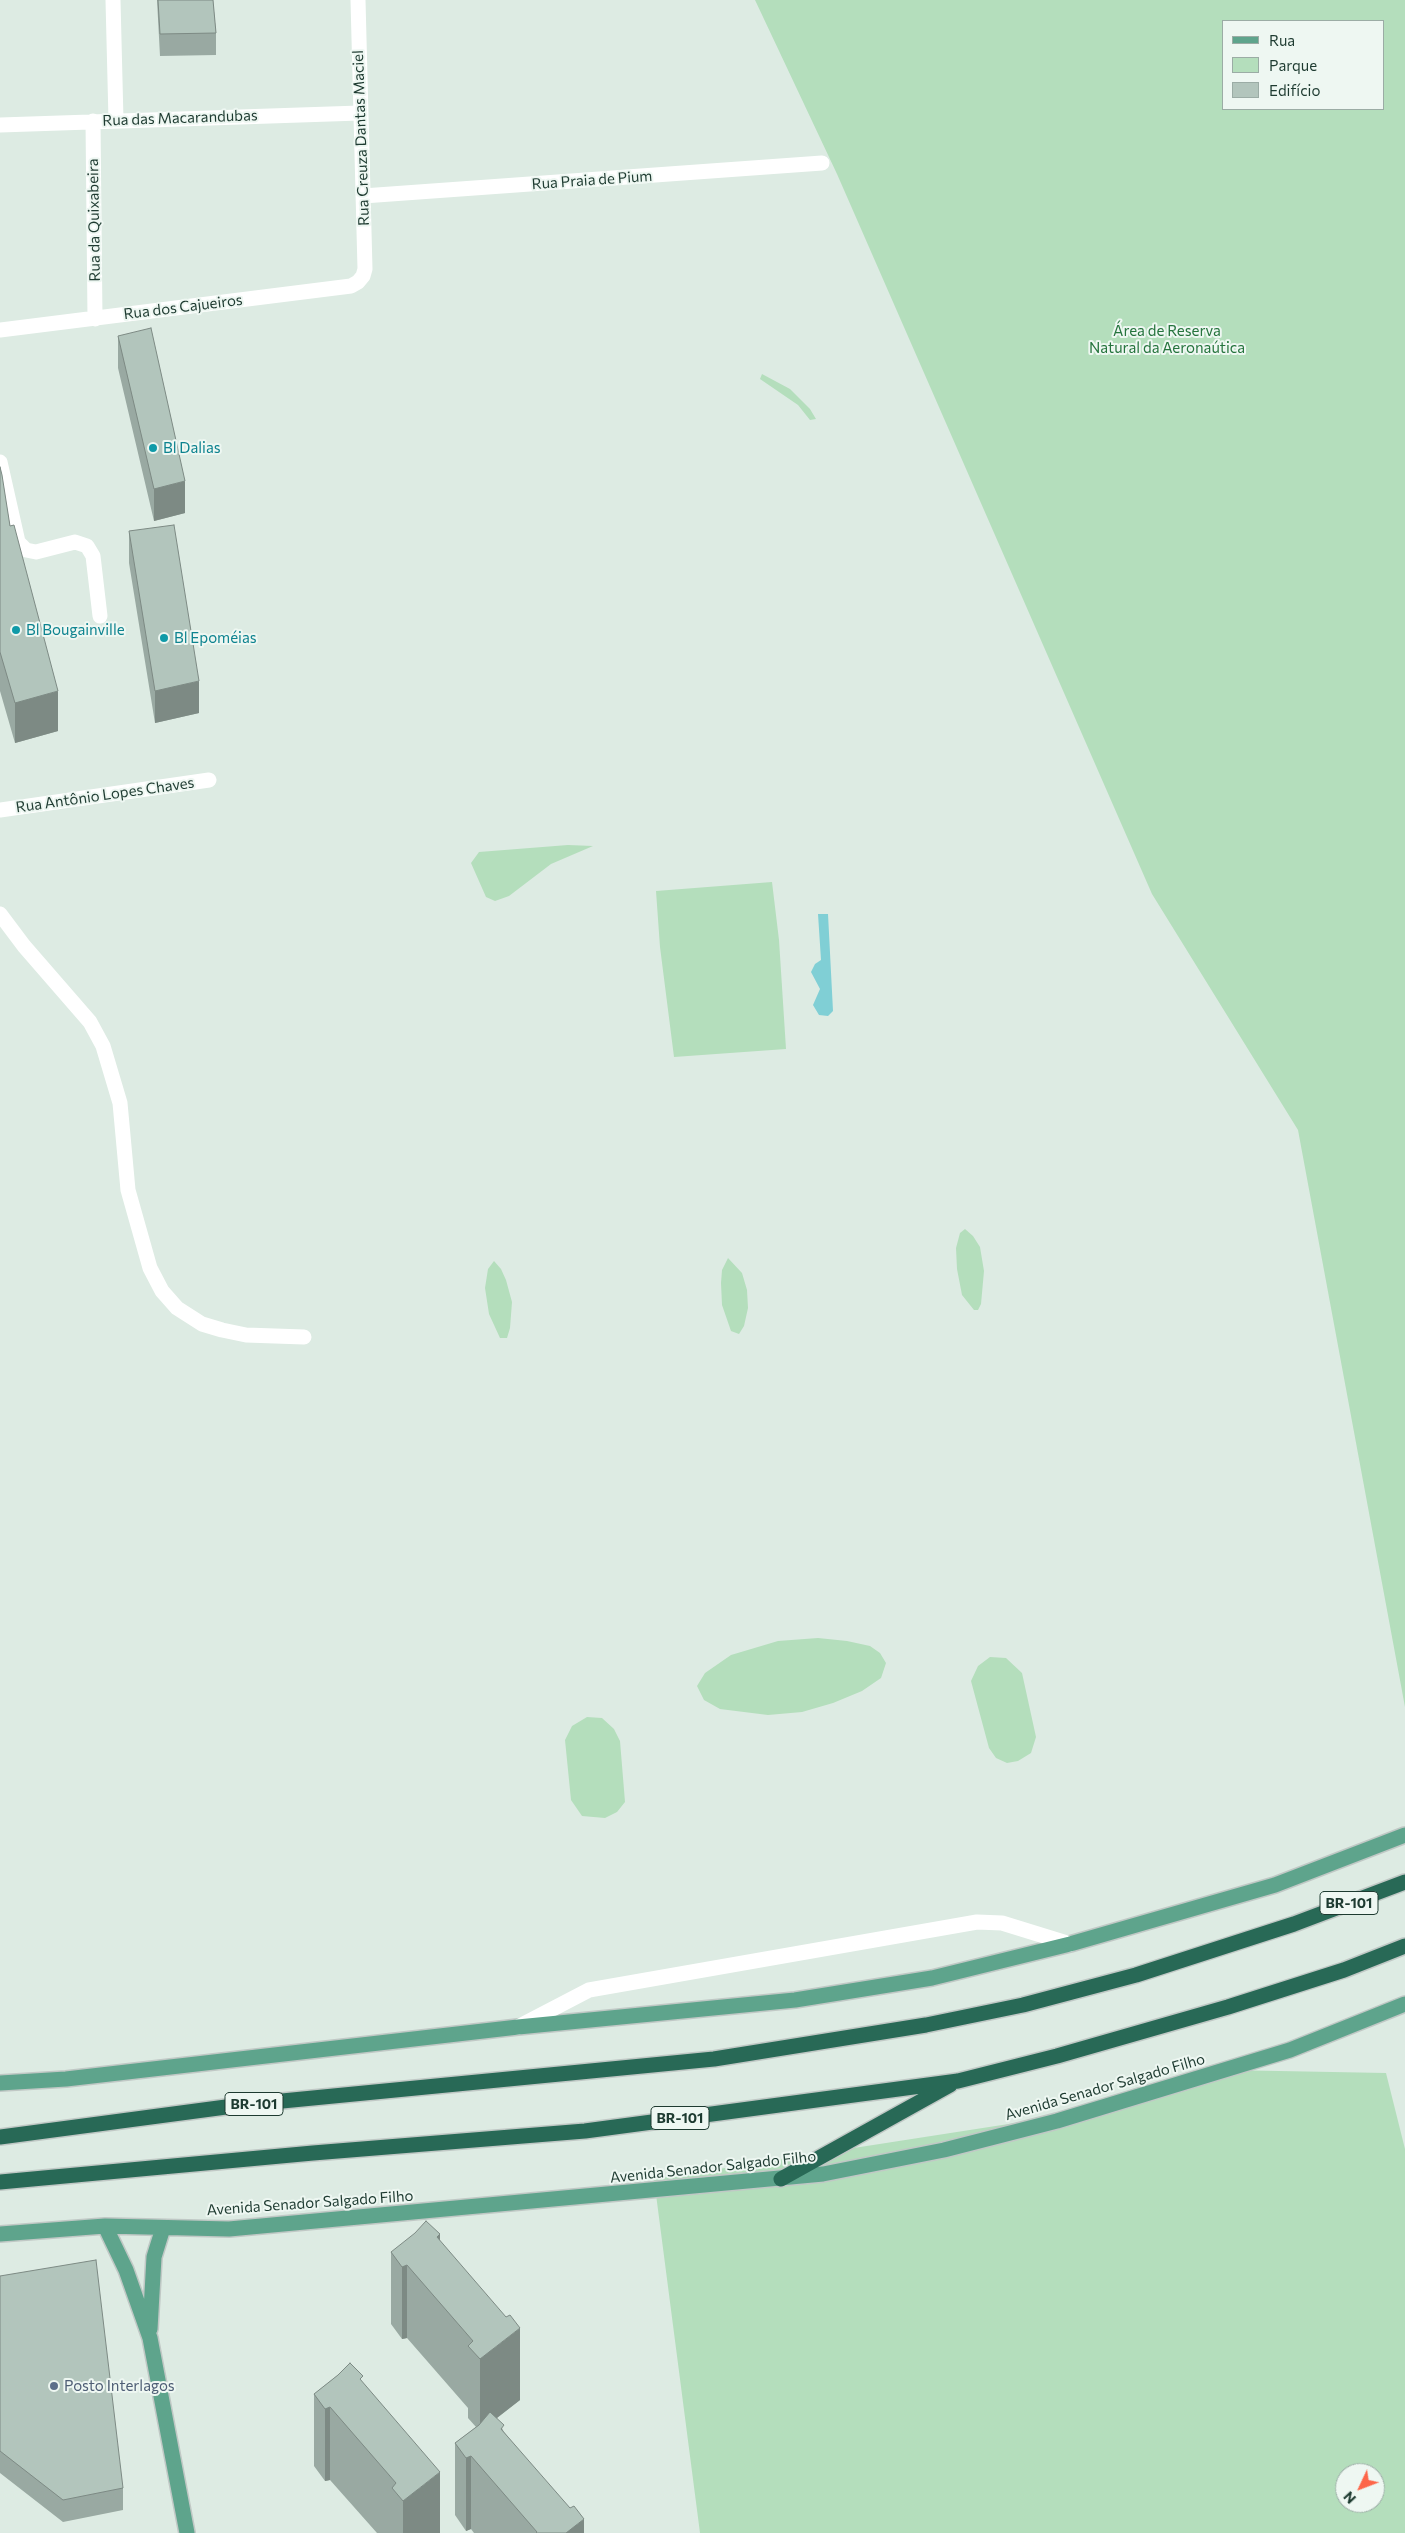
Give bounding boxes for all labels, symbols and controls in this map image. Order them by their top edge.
legend [1222,20,1385,110]
text: Rua [1269,31,1295,49]
street label: Rua Creuza Dantas Maciel [349,50,373,226]
text: Parque [1269,56,1317,74]
text: Edifício [1269,81,1320,99]
street label: Rua das Macarandubas [102,106,258,130]
street label: Rua da Quixabeira [84,158,104,282]
street label: Rua Praia de Pium [531,167,653,193]
street label: Rua dos Cajueiros [123,291,243,323]
park label: Área de Reserva Natural da Aeronaútica [1089,322,1245,357]
place label: Bl Dalias [163,439,221,457]
marker: Bl Dalias [147,442,159,454]
place label: Bl Bougainville [26,621,125,639]
marker: Bl Bougainville [10,624,22,636]
place label: Bl Epoméias [174,629,257,647]
marker: Bl Epoméias [158,632,170,644]
street label: Rua Antônio Lopes Chaves [15,774,195,816]
road number: BR-101 [1320,1892,1378,1915]
street label: Avenida Senador Salgado Filho [1003,2050,1207,2124]
road number: BR-101 [225,2092,283,2116]
road number: BR-101 [651,2106,709,2130]
street label: Avenida Senador Salgado Filho [609,2147,817,2187]
street label: Avenida Senador Salgado Filho [206,2187,414,2219]
place label: Posto Interlagos [64,2377,175,2395]
marker: Posto Interlagos [48,2380,60,2392]
north arrow [1335,2463,1385,2513]
text: N [1340,2488,1359,2508]

